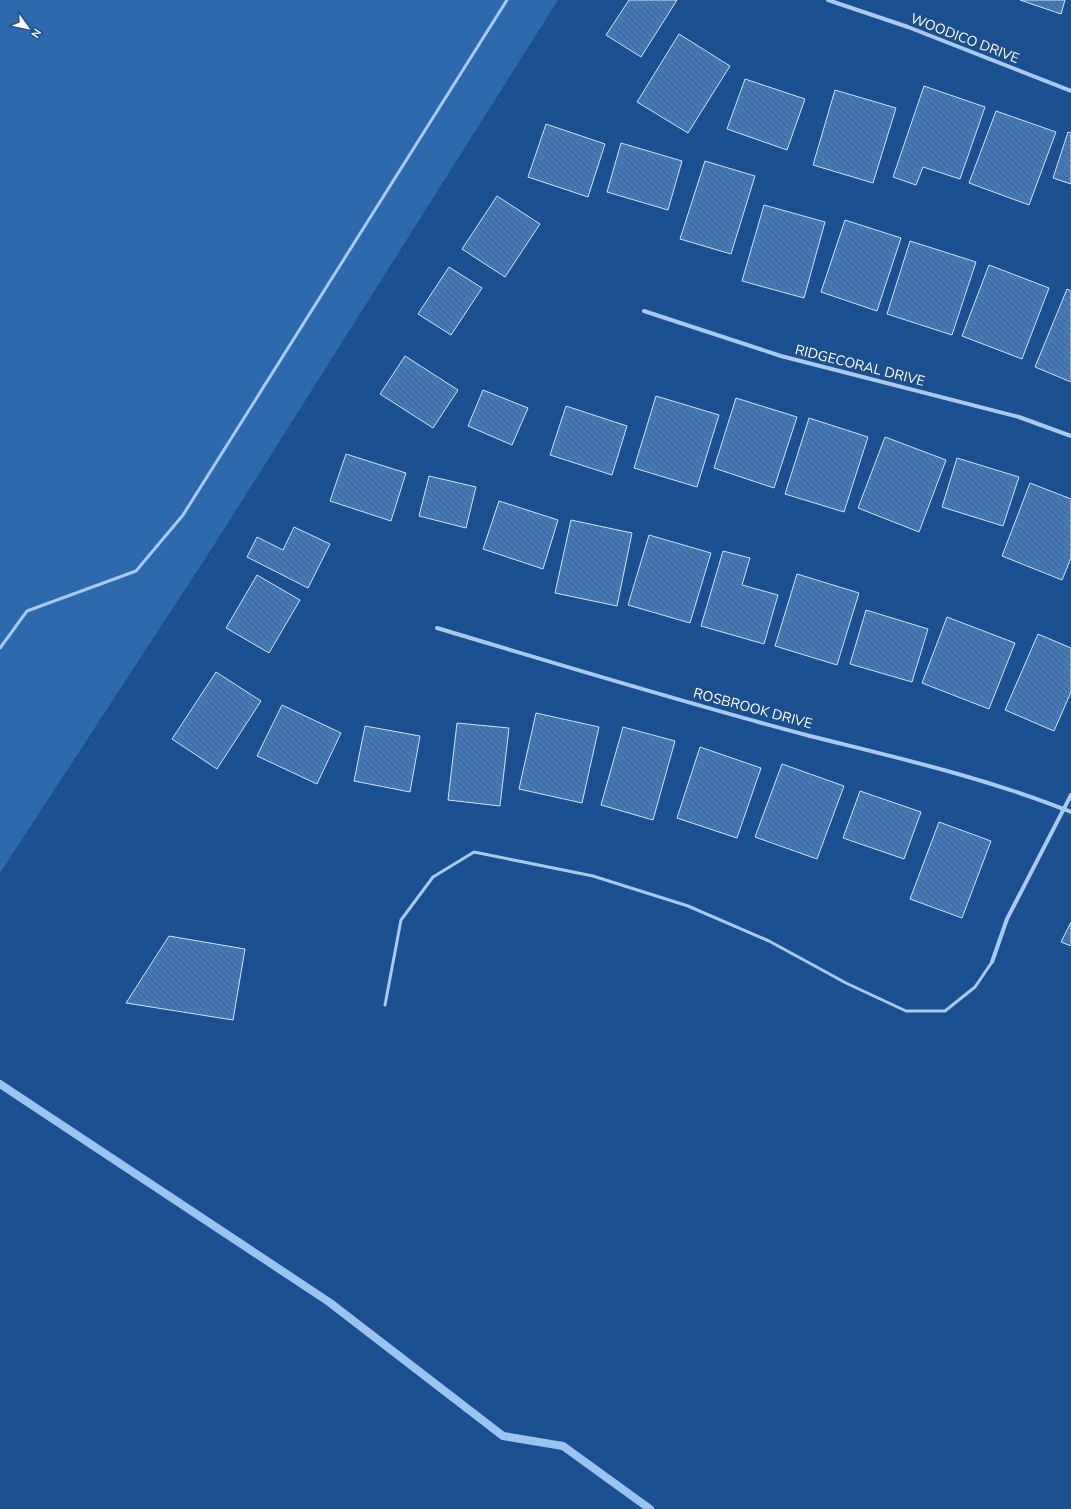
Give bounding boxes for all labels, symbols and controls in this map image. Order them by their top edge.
north arrow [8,8,48,48]
street label: WOODICO DRIVE [908,9,1022,68]
text: N [27,26,44,41]
street label: RIDGECORAL DRIVE [793,340,927,391]
street label: ROSBROOK DRIVE [691,683,814,733]

